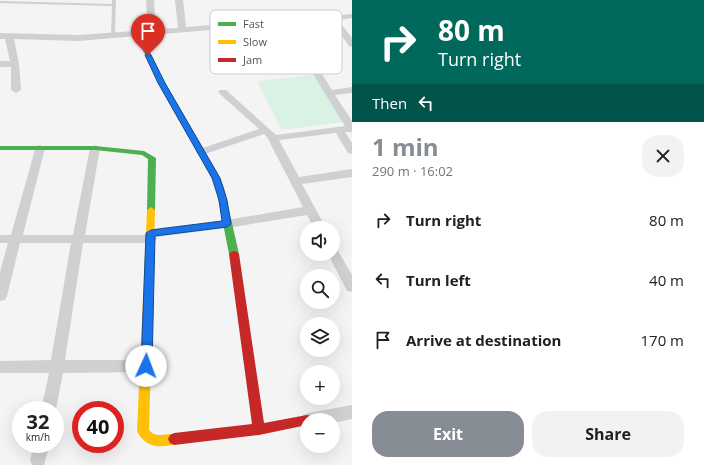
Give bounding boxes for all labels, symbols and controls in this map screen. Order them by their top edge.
legend [210,10,342,74]
text: 80 m [438,11,505,49]
pin [131,14,165,55]
text: Fast [243,16,264,31]
icon: right [372,16,424,68]
icon: arrive [137,20,159,42]
text: Slow [243,34,267,49]
text: Turn right [438,47,521,71]
text: Jam [242,52,262,67]
icon: left [415,92,437,114]
text: Then [372,93,407,113]
text: 1 min [372,130,439,163]
button: close [642,135,684,177]
text: 290 m · 16:02 [372,162,453,180]
icon: right [372,209,394,231]
text: Turn right [406,210,481,230]
text: 80 m [649,210,684,230]
map controls [300,221,340,453]
button: sound [300,221,340,261]
button: search [300,269,340,309]
icon: left [372,269,394,291]
text: Turn left [406,270,471,290]
text: 40 m [649,270,684,290]
button: layers [300,317,340,357]
icon: arrive [372,329,394,351]
text: Arrive at destination [406,330,561,350]
text: 170 m [640,330,684,350]
position arrow [125,345,167,387]
button: + [300,365,340,405]
speed limit sign: 40 [72,401,124,453]
text: 32 [27,408,49,435]
button: Exit [372,411,524,457]
button: Share [532,411,684,457]
button: − [300,413,340,453]
text: km/h [26,430,50,444]

